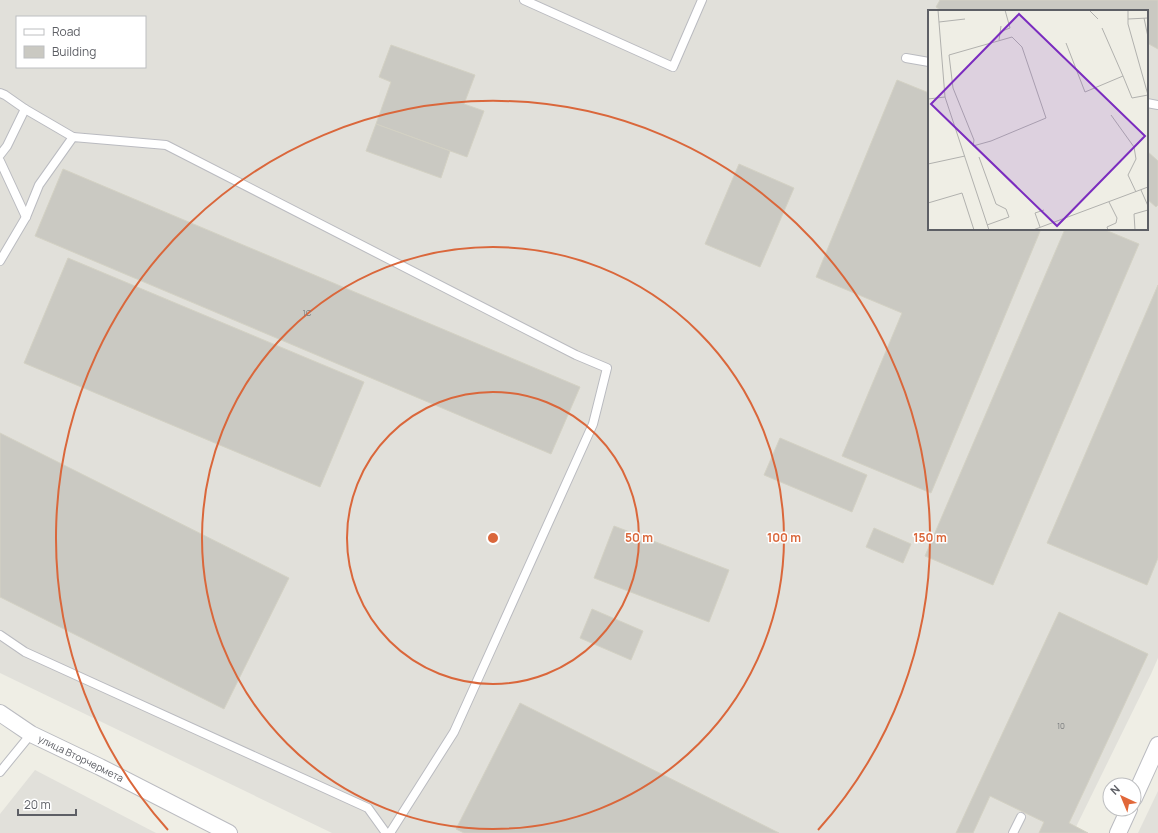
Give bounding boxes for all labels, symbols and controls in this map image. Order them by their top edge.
inset map [928,10,1148,230]
legend [16,16,146,68]
text: Road [52,23,80,40]
text: Building [52,43,96,60]
house number: 1С [303,307,312,318]
text: 50 m [625,529,653,546]
text: 100 m [767,529,801,546]
text: 150 m [913,529,947,546]
centre of rings [486,531,500,545]
house number: 10 [1057,720,1065,731]
street label: улица Вторчермета [36,731,126,785]
north arrow [1102,777,1142,817]
text: N [1107,781,1123,798]
scale bar [18,791,76,817]
text: 20 m [24,796,51,813]

